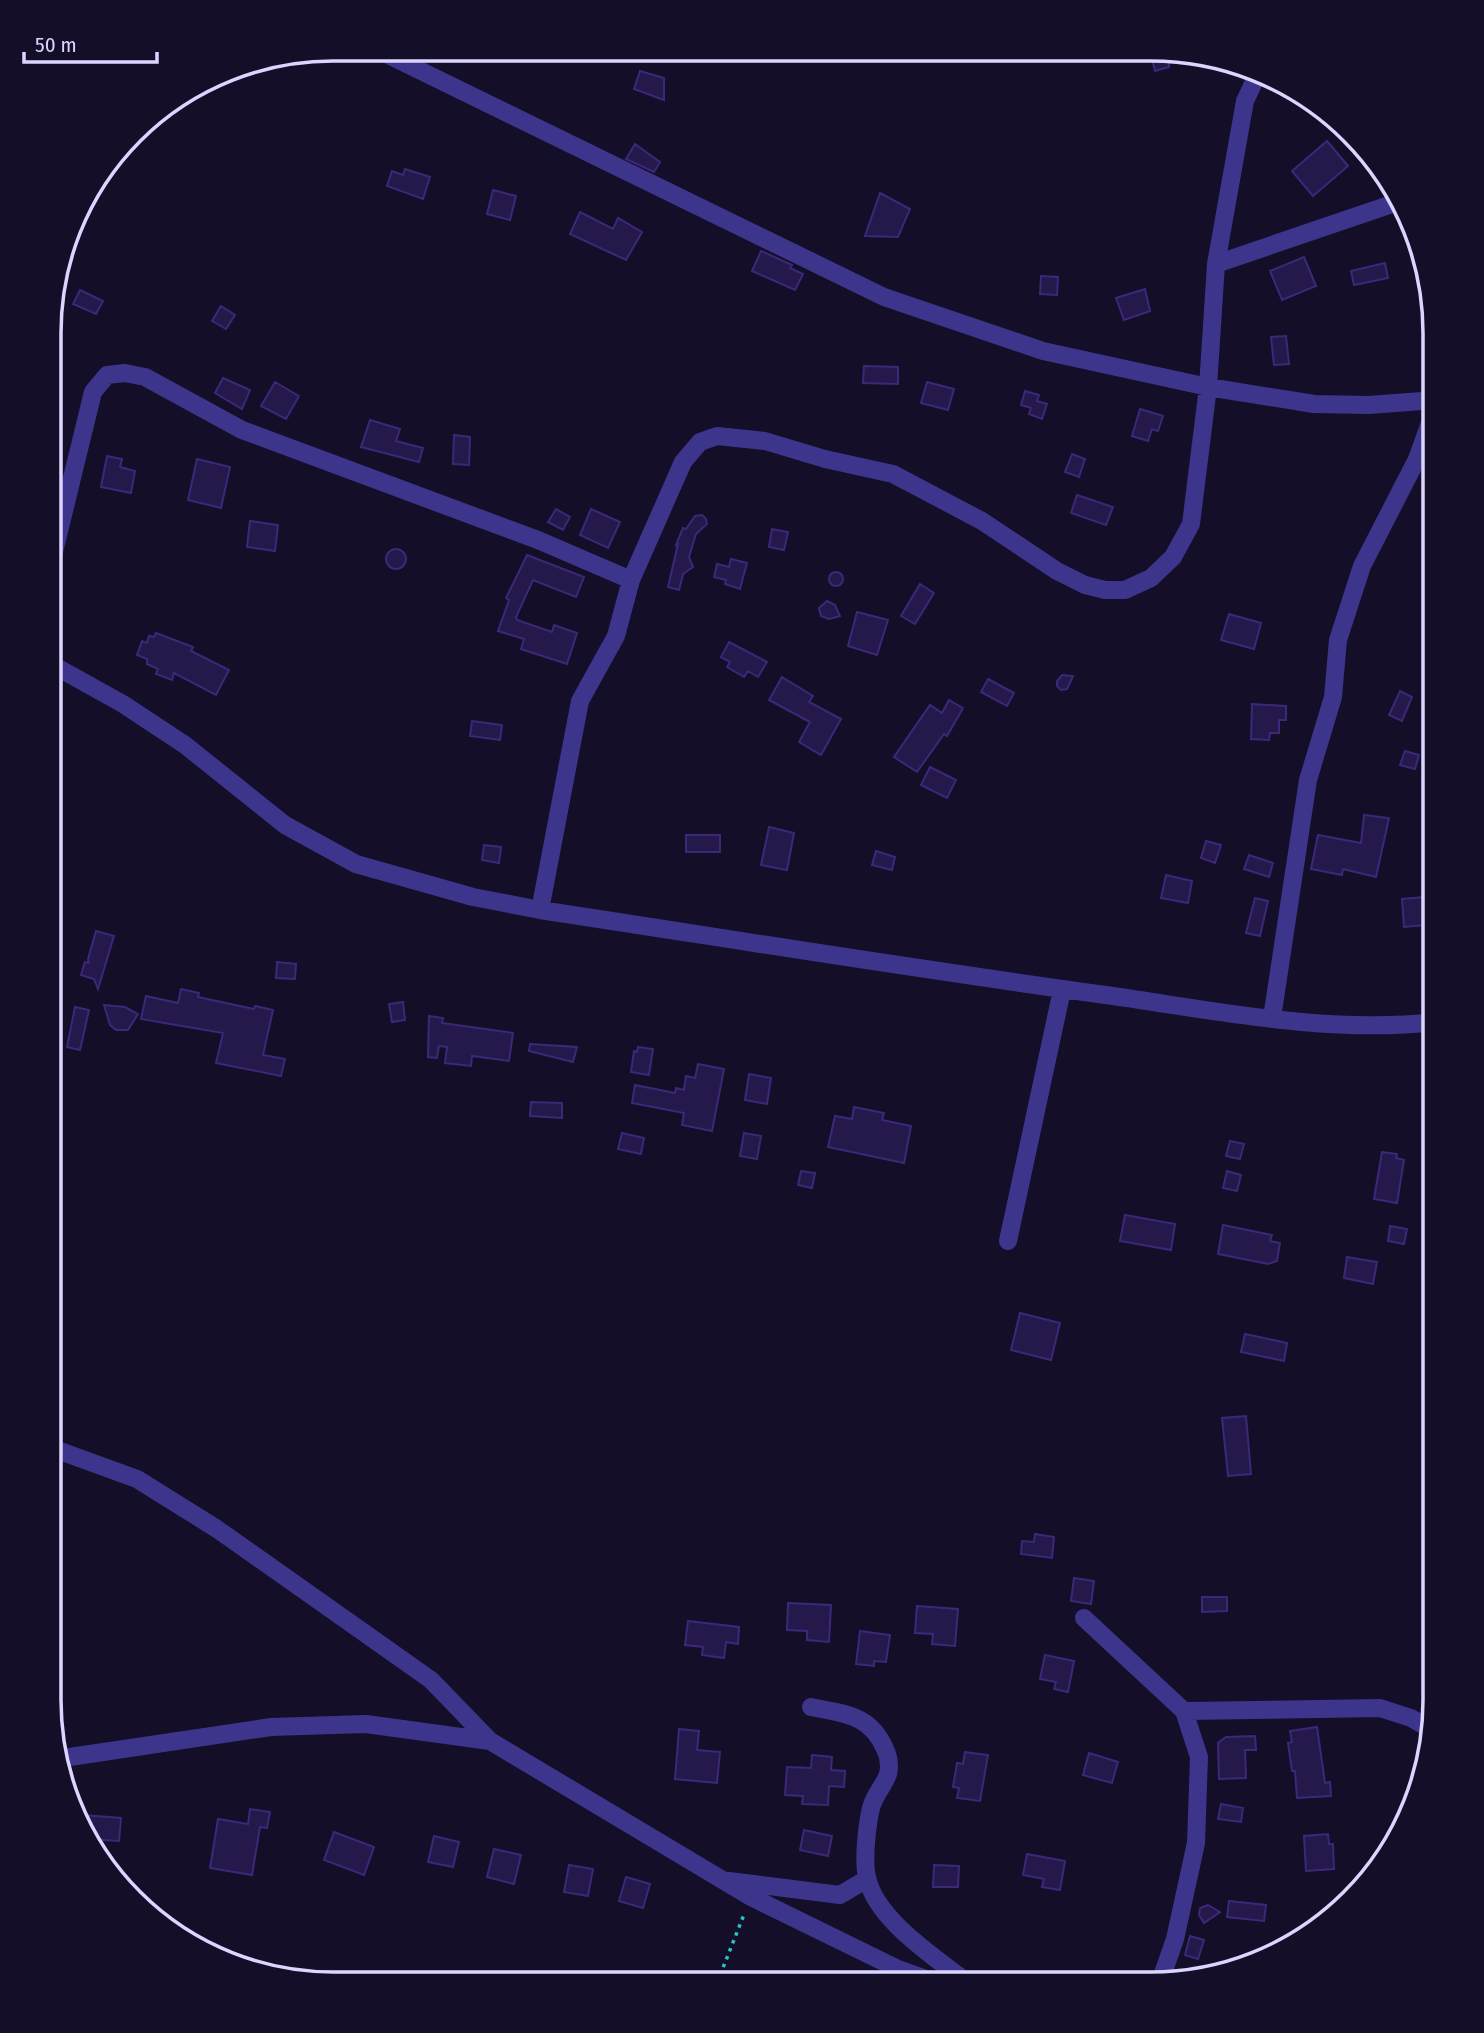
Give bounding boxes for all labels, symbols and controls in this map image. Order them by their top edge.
scale bar [24,21,158,65]
text: 50 m [35,32,77,58]

